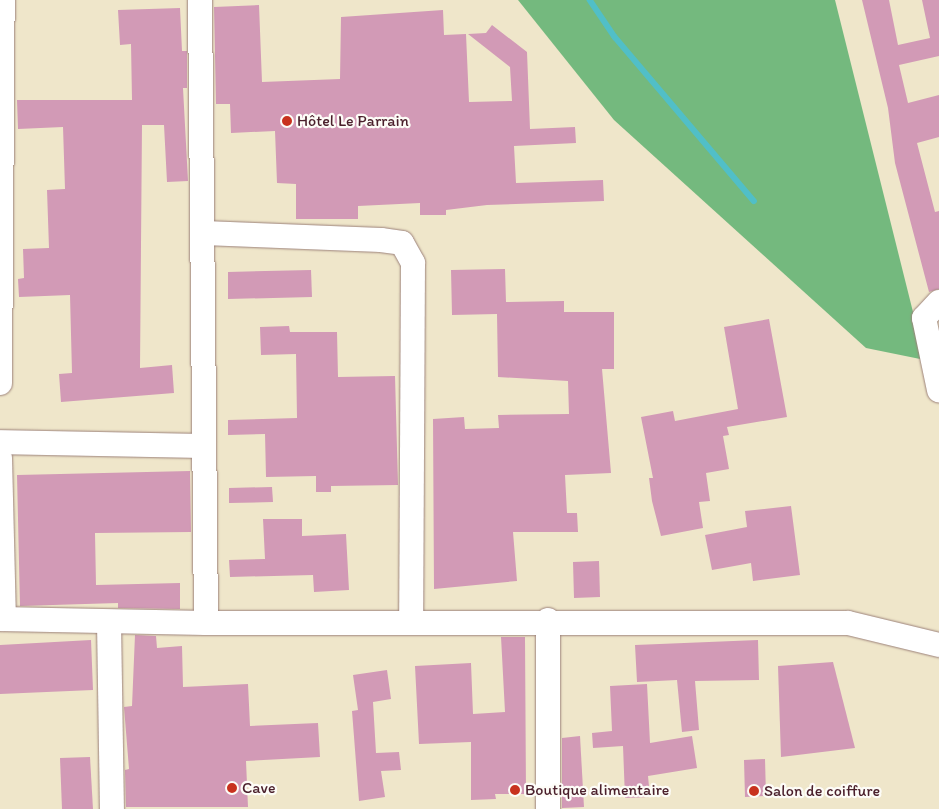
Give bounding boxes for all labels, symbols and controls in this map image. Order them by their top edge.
place label: Hôtel Le Parrain [297,111,408,131]
marker: Hôtel Le Parrain [281,115,293,127]
place label: Cave [242,778,276,798]
place label: Boutique alimentaire [525,780,669,800]
place label: Salon de coiffure [764,781,880,801]
marker: Cave [226,782,238,794]
marker: Boutique alimentaire [509,784,521,796]
marker: Salon de coiffure [748,785,760,797]

